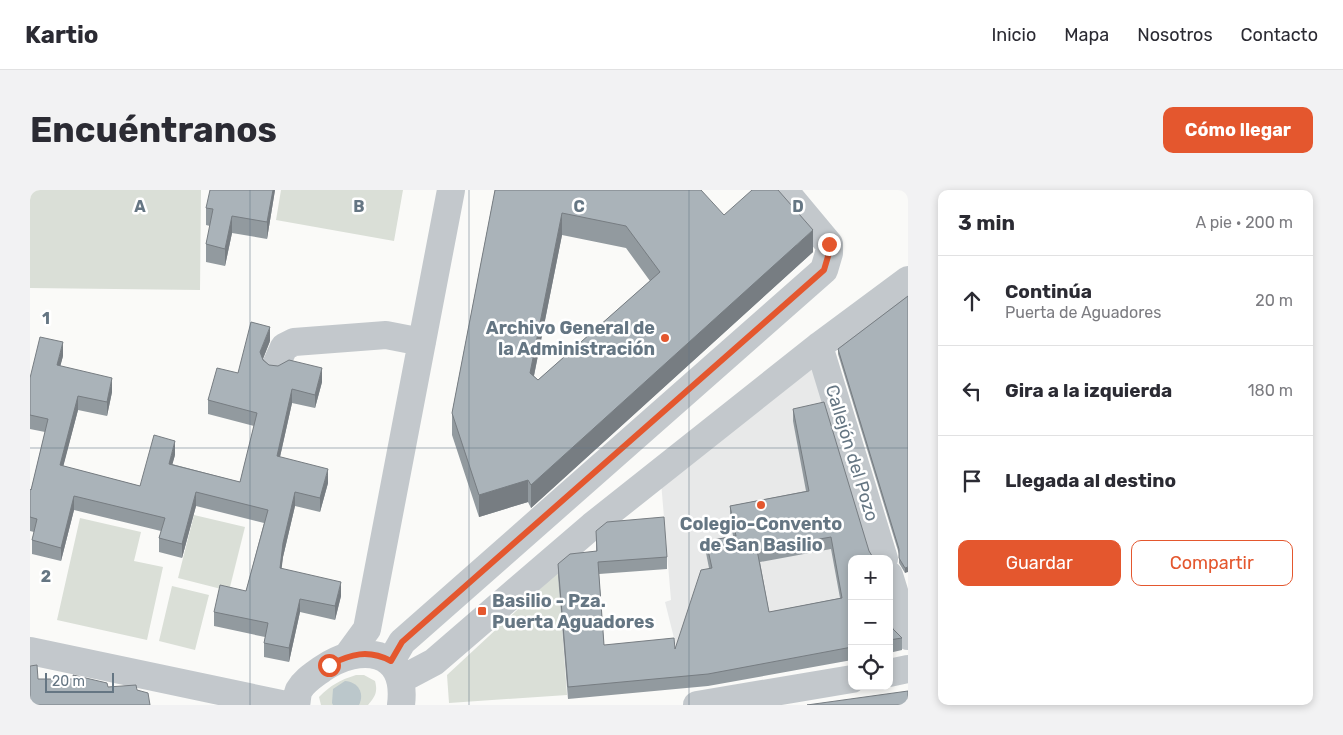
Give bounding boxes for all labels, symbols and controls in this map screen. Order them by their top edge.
text: Kartio [25,21,99,49]
text: Inicio [991,24,1036,46]
text: Mapa [1064,24,1109,46]
text: Nosotros [1137,24,1213,46]
text: Contacto [1241,24,1318,46]
button: Cómo llegar [1163,107,1313,153]
text: Encuéntranos [30,109,277,151]
text: A [134,197,146,216]
text: B [353,197,365,216]
text: C [573,197,585,216]
text: D [792,197,804,216]
text: 3 min [958,210,1015,235]
text: A pie · 200 m [1195,213,1293,232]
route end [818,233,841,256]
text: Continúa [1005,280,1092,303]
icon: ahead [958,287,986,315]
text: 20 m [1255,291,1293,310]
text: Puerta de Aguadores [1005,303,1161,322]
text: 1 [42,309,50,328]
place label: Archivo General de la Administración [486,317,655,360]
marker: Archivo General de la Administración [659,332,671,344]
icon: left [958,377,986,405]
text: Gira a la izquierda [1005,379,1172,402]
text: 180 m [1248,381,1293,400]
street label: Callejón del Pozo [821,382,883,524]
icon: arrive [958,467,986,495]
text: Llegada al destino [1005,469,1176,492]
marker: Colegio-Convento de San Basilio [755,499,767,511]
place label: Colegio-Convento de San Basilio [680,513,842,556]
button: Guardar [958,540,1121,586]
button: Compartir [1131,540,1293,586]
map controls [848,555,893,690]
button: + [848,555,893,600]
text: 2 [41,567,51,586]
place label: Basilio - Pza. Puerta Aguadores [492,590,654,633]
button: − [848,600,893,645]
marker: Basilio - Pza. Puerta Aguadores [476,605,488,617]
button: locate [848,645,893,690]
route start [318,654,341,677]
scale bar [45,670,114,693]
text: 20 m [52,673,85,690]

